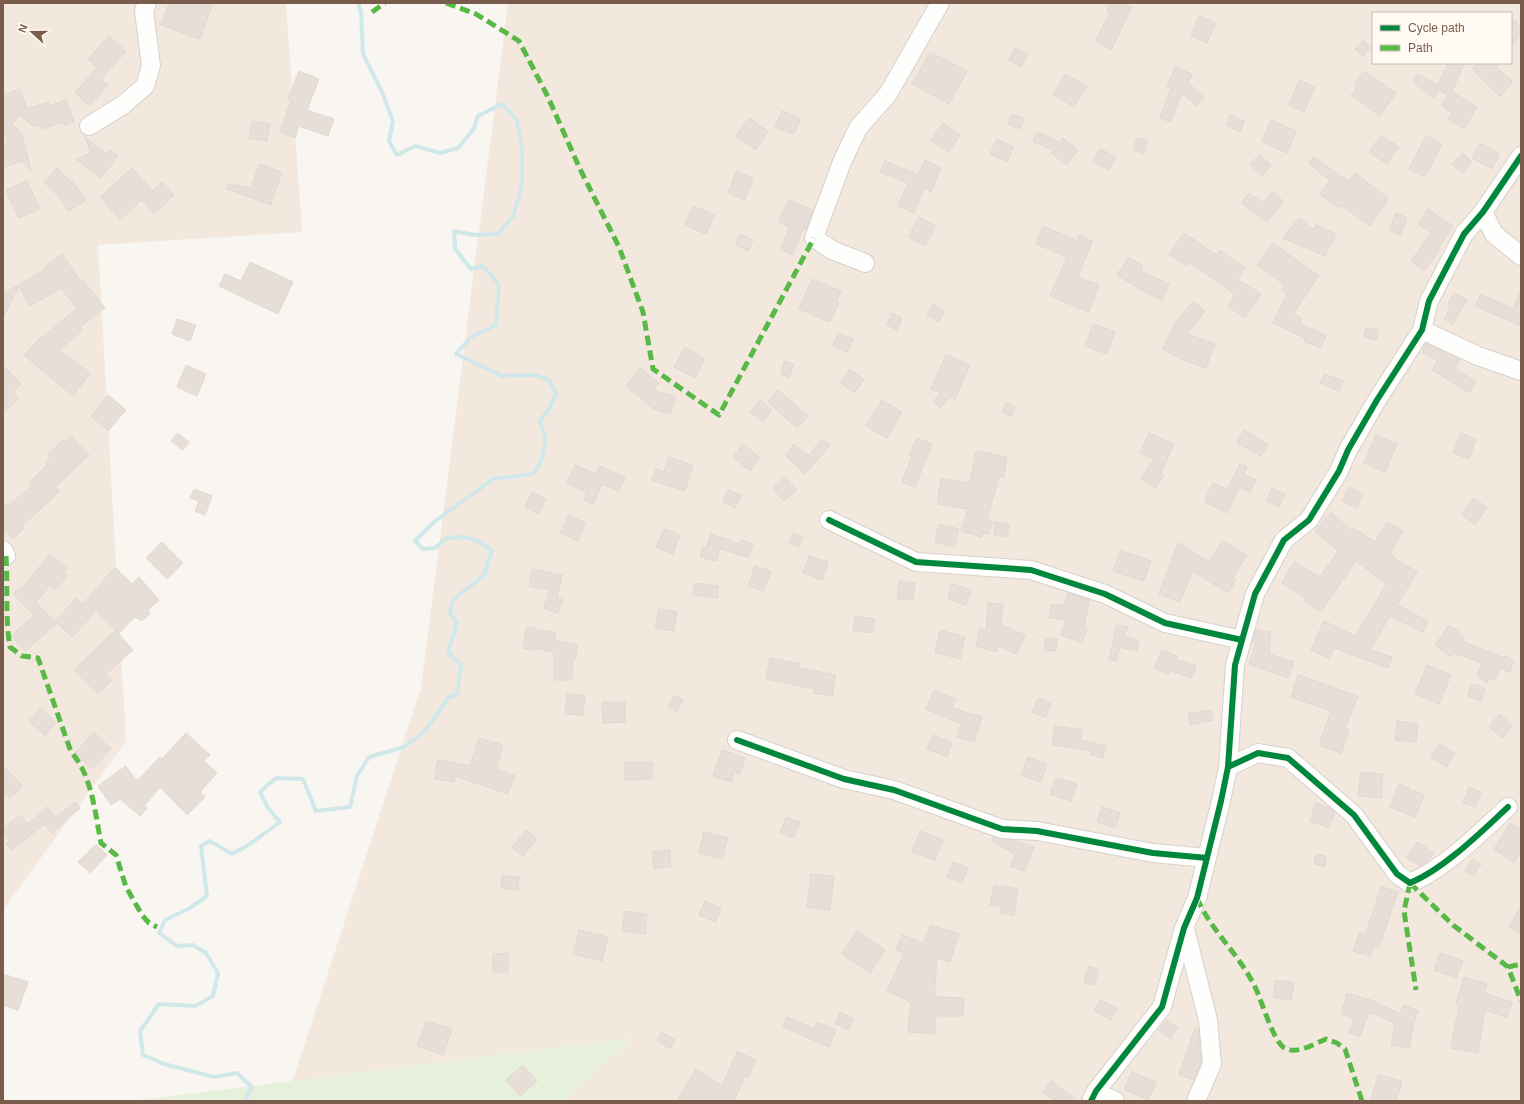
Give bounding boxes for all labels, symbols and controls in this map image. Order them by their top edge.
north arrow [12,12,52,52]
legend [1372,12,1512,64]
text: Cycle path [1408,21,1465,35]
text: N [16,23,30,34]
text: Path [1408,41,1433,55]

